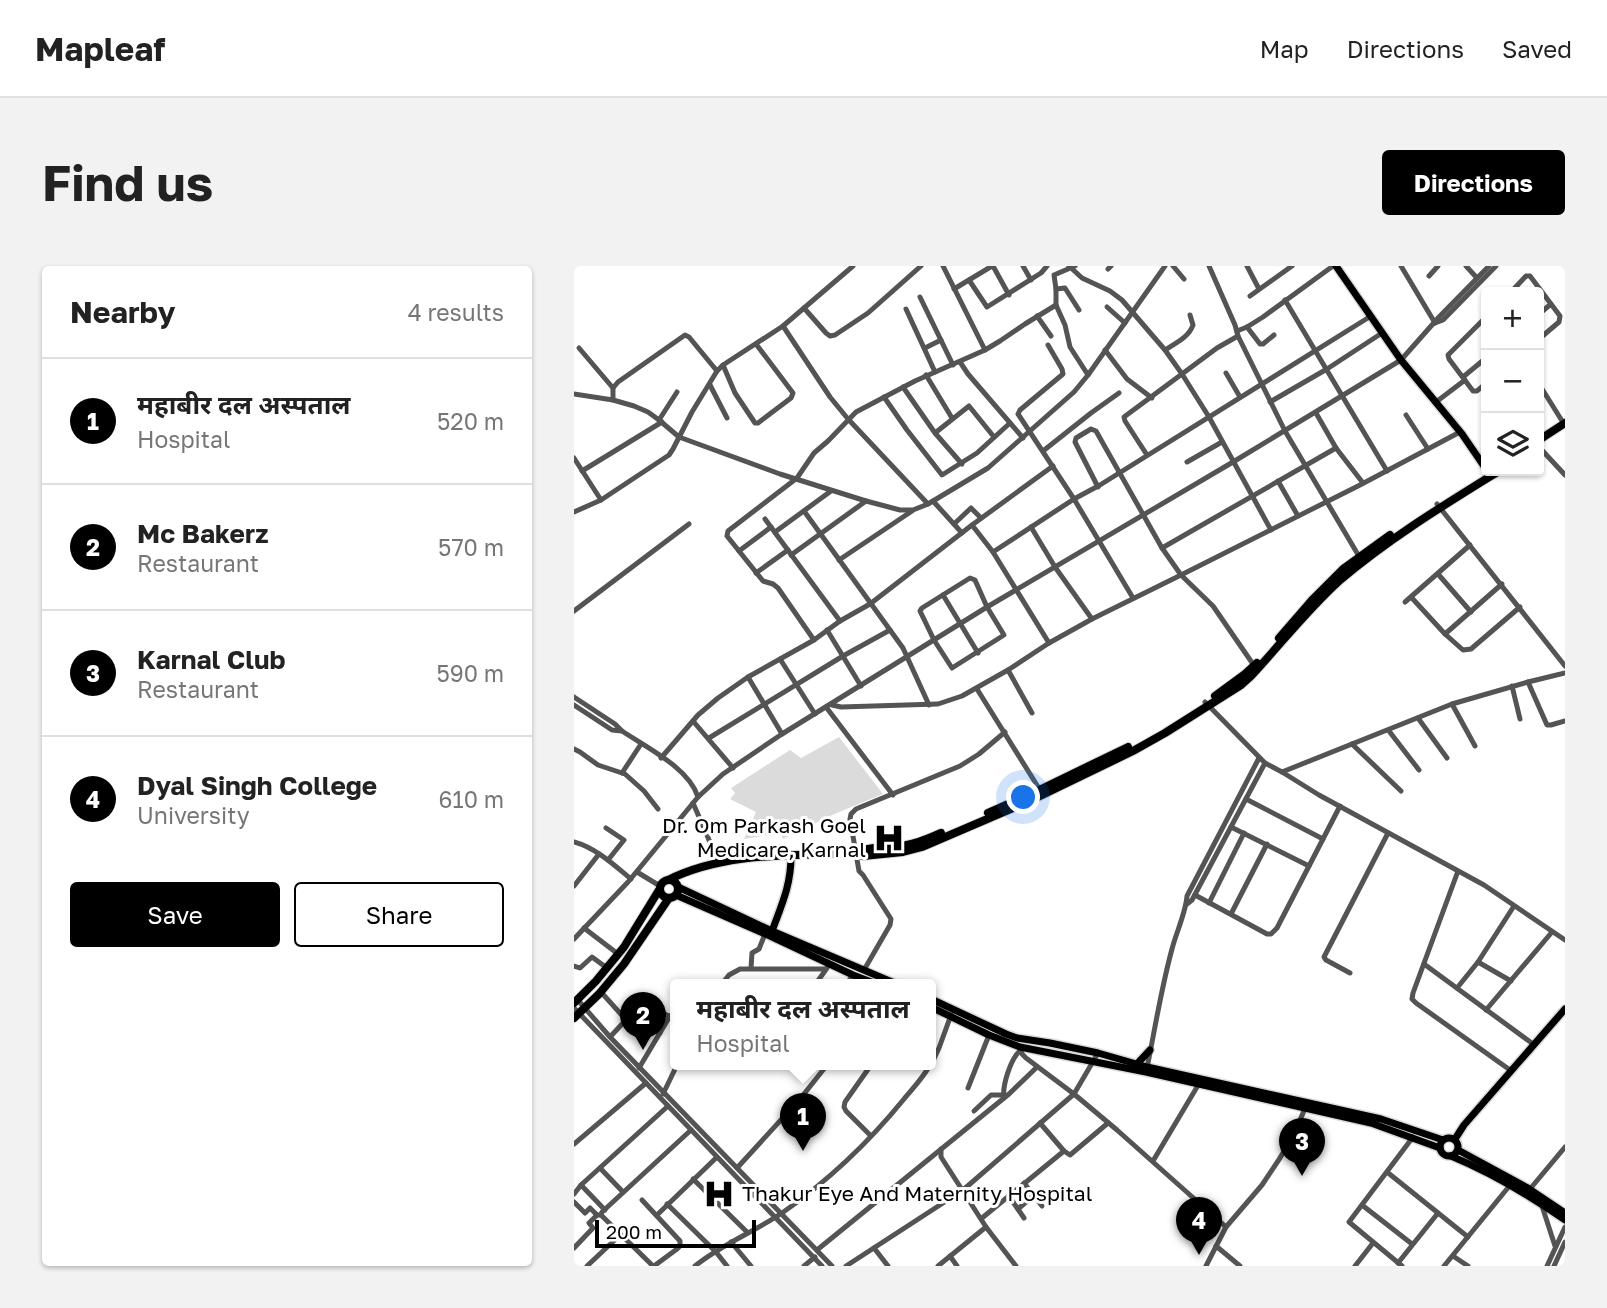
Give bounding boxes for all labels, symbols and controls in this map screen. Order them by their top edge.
text: Mapleaf [35,29,165,68]
text: Map [1260,34,1309,63]
text: Directions [1347,34,1464,63]
text: Saved [1502,34,1572,63]
button: Directions [1382,150,1565,215]
text: Find us [42,153,213,212]
map controls [1481,287,1544,476]
button: + [1481,287,1544,350]
text: Nearby [70,294,175,330]
text: 4 results [408,298,504,326]
button: − [1481,350,1544,413]
text: महाबीर दल अस्पताल [137,389,351,420]
text: 1 [87,407,99,435]
text: 520 m [437,407,504,435]
button: layers [1481,413,1544,476]
text: Hospital [137,425,230,453]
text: Mc Bakerz [137,518,269,549]
text: 2 [86,533,100,561]
text: 570 m [438,533,504,561]
text: Restaurant [137,549,259,577]
text: Karnal Club [137,644,285,675]
text: 3 [86,659,100,687]
text: 590 m [436,659,504,687]
text: Restaurant [137,675,259,703]
text: Dyal Singh College [137,770,377,801]
your location [1006,780,1040,814]
text: 4 [86,785,100,813]
text: 610 m [439,785,504,813]
text: University [137,801,250,829]
place label: Dr. Om Parkash Goel Medicare, Karnal [662,812,866,862]
hospital icon: Dr. Om Parkash Goel Medicare, Karnal [872,821,906,855]
button: Save [70,882,280,947]
button: Share [294,882,504,947]
popup [670,979,936,1070]
pin: 2 [620,992,666,1050]
text: महाबीर दल अस्पताल [696,993,910,1024]
text: Hospital [696,1029,790,1057]
pin: 1 [780,1093,826,1151]
pin: 3 [1279,1118,1325,1176]
hospital icon: Thakur Eye And Maternity Hospital [702,1177,736,1211]
place label: Thakur Eye And Maternity Hospital [742,1180,1092,1206]
pin: 4 [1176,1197,1222,1255]
scale bar [595,1217,756,1249]
text: 200 m [606,1220,662,1243]

